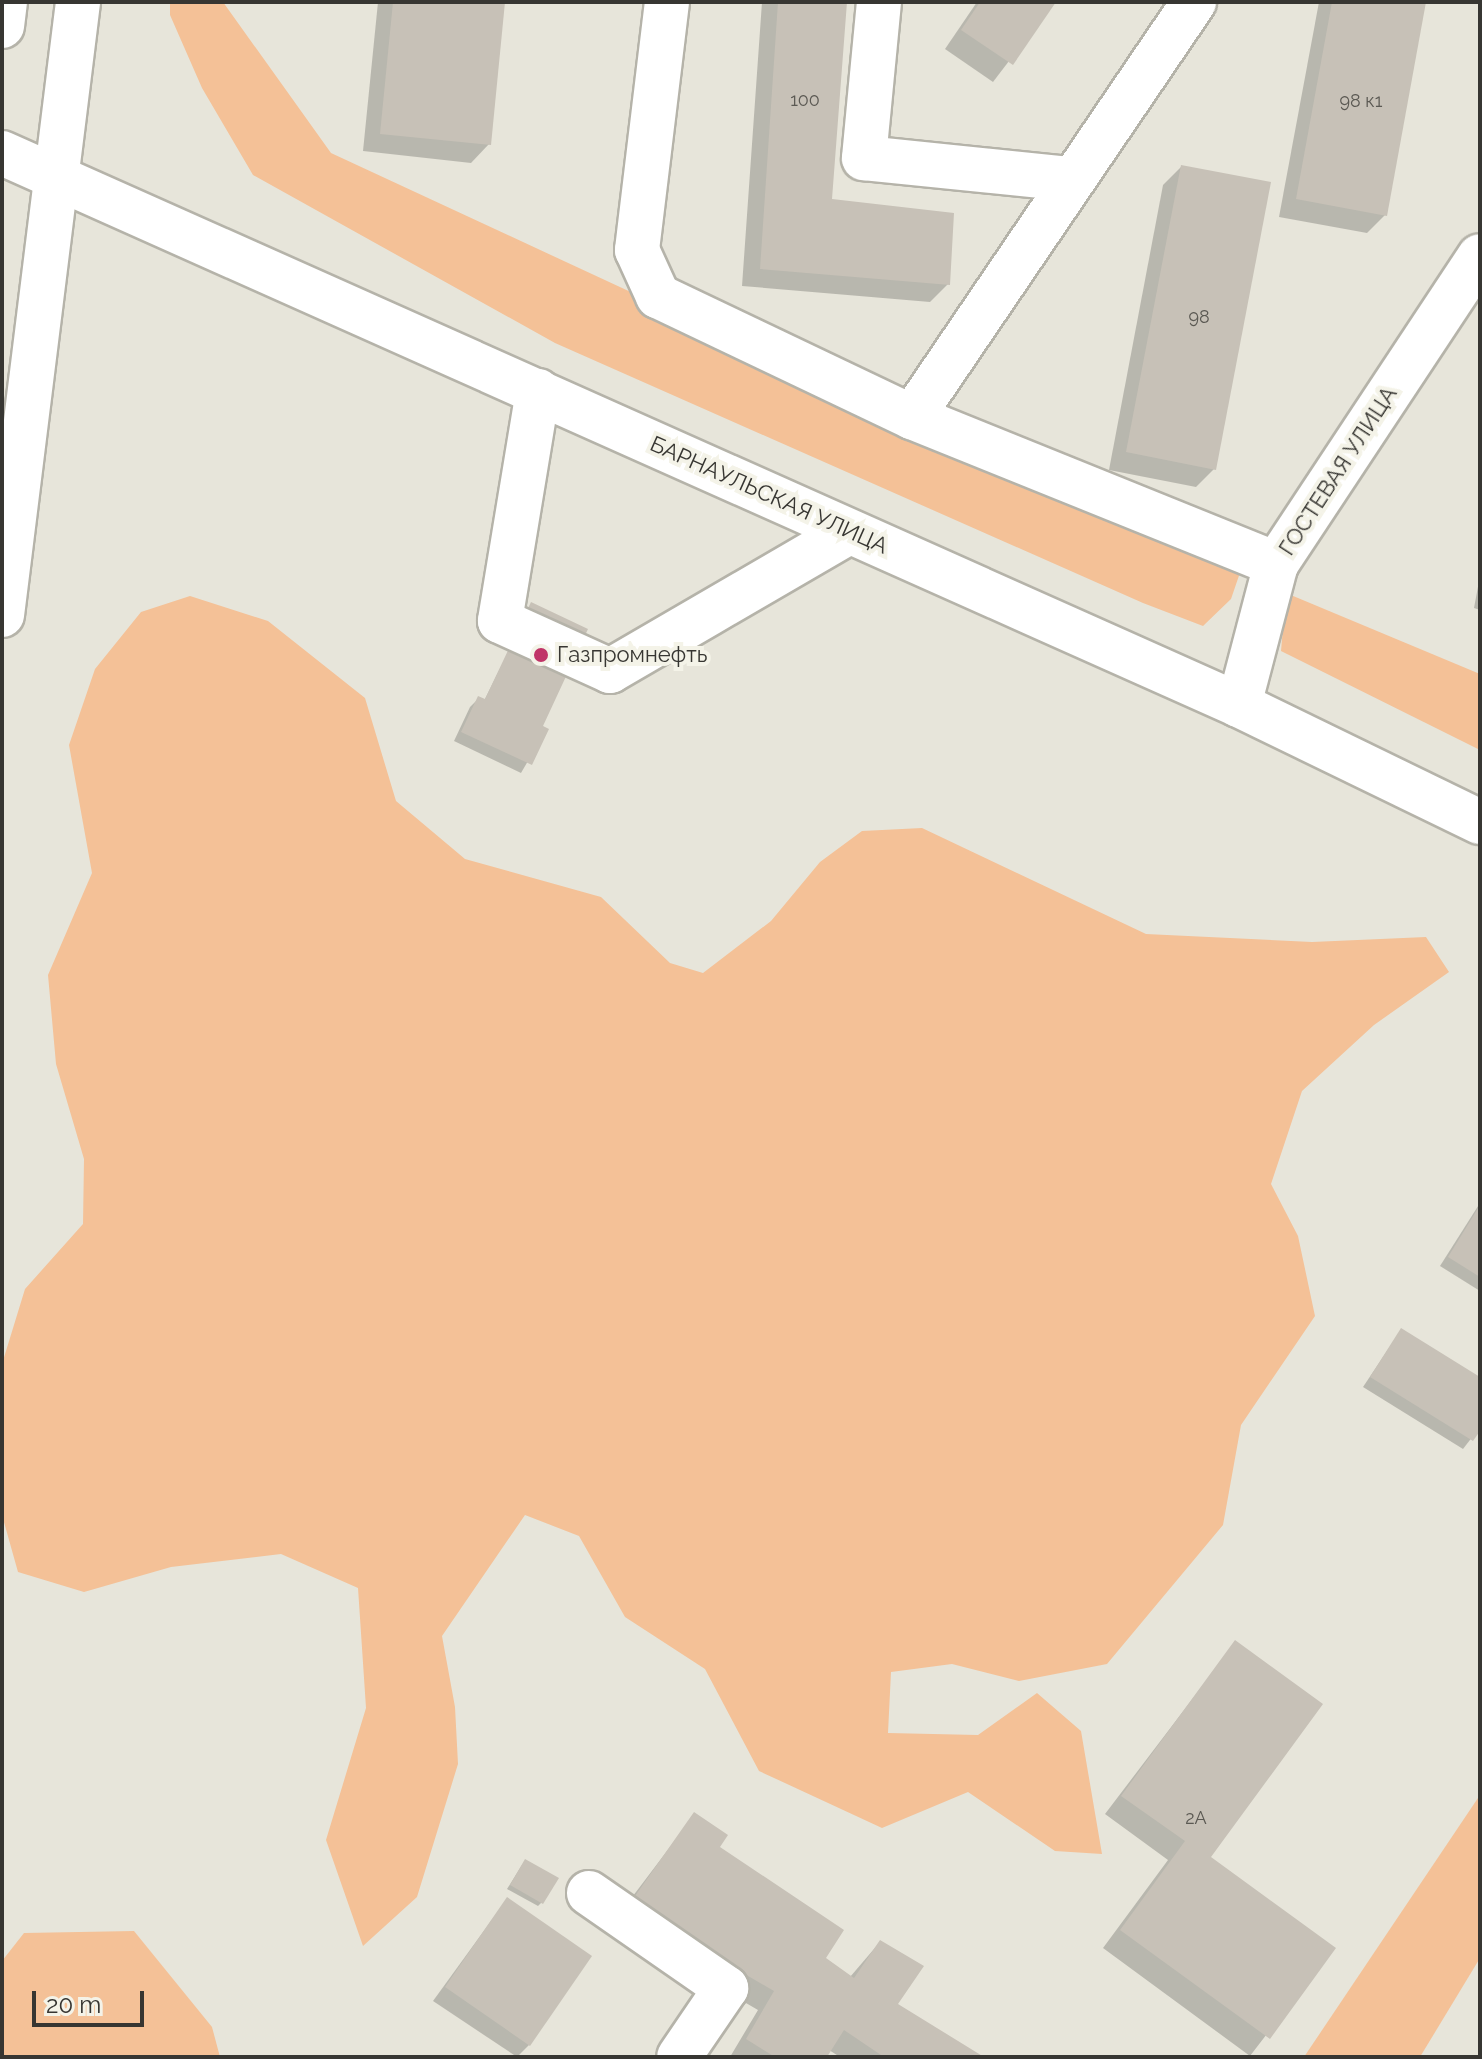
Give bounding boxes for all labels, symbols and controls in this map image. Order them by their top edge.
house number: 100 [790,89,820,111]
house number: 98 к1 [1340,90,1382,112]
house number: 98 [1188,306,1210,328]
street label: ГОСТЕВАЯ УЛИЦА [1274,382,1402,560]
street label: БАРНАУЛЬСКАЯ УЛИЦА [646,431,892,559]
place label: Газпромнефть [557,642,707,668]
marker: Газпромнефть [532,646,550,664]
house number: 2А [1185,1807,1207,1829]
scale bar [36,1975,148,2025]
text: 20 m [46,1990,101,2019]

